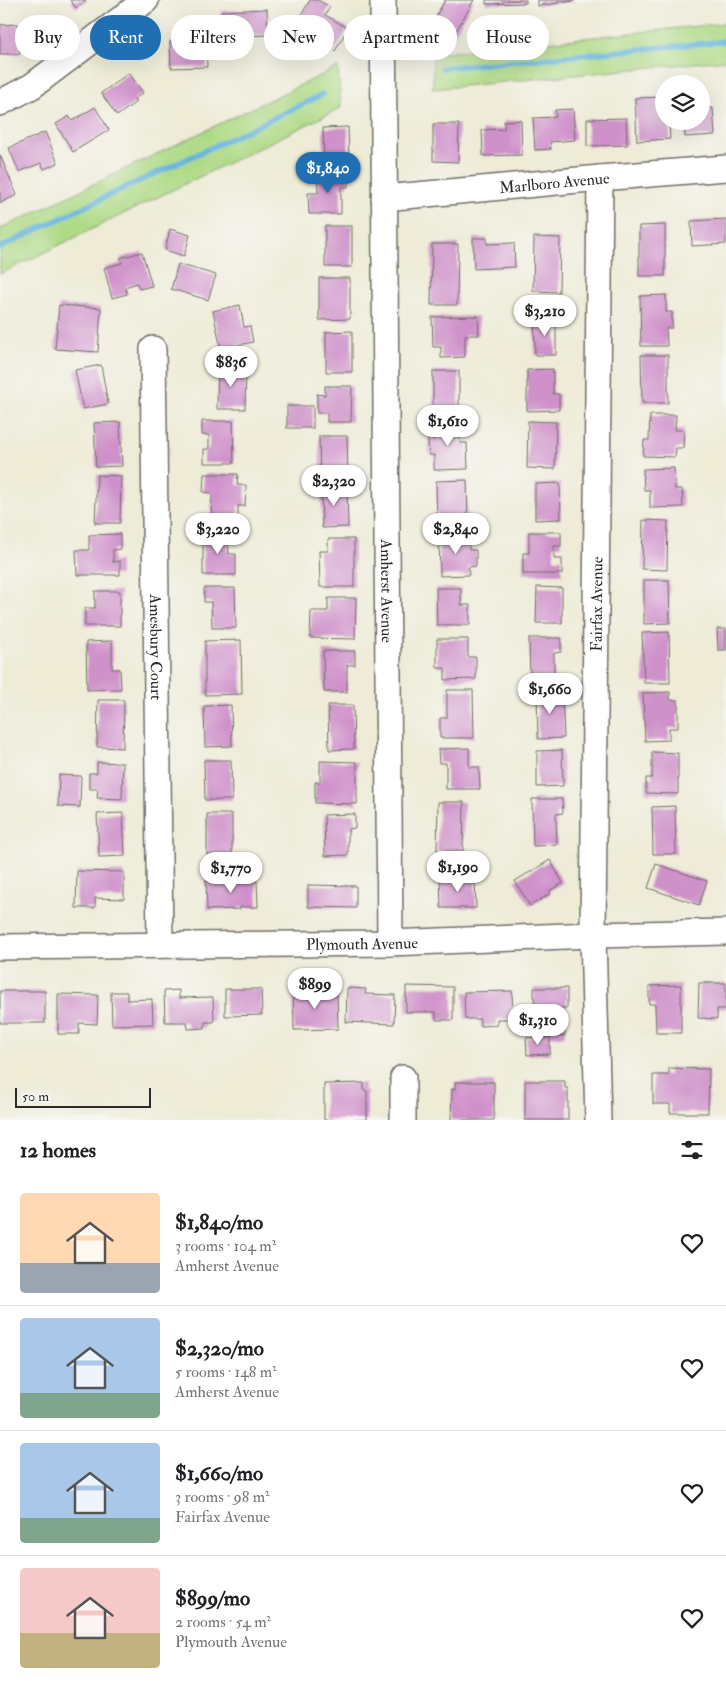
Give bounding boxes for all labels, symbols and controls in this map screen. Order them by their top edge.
chip: Buy [15,15,80,60]
chip: Rent [90,15,161,60]
chip: Filters [171,15,254,60]
chip: New [264,15,334,60]
chip: Apartment [344,15,457,60]
chip: House [467,15,549,60]
map controls [655,75,710,130]
button: layers [655,75,710,130]
pin: $1,840 [287,152,369,194]
text: $1,840 [307,158,349,178]
street label: Marlboro Avenue [498,168,611,198]
pin: $3,210 [504,294,586,337]
text: $3,210 [525,301,565,321]
pin: $836 [201,346,261,388]
text: $836 [216,352,246,372]
pin: $1,610 [407,404,489,447]
text: $1,610 [428,411,468,431]
pin: $2,320 [293,464,375,507]
text: $2,320 [312,471,356,491]
pin: $3,220 [177,512,259,555]
pin: $2,840 [415,512,497,555]
text: $3,220 [196,519,240,539]
text: $2,840 [433,519,479,539]
street label: Amherst Avenue [376,538,397,643]
street label: Fairfax Avenue [587,556,608,652]
street label: Amesbury Court [145,593,166,700]
pin: $1,660 [509,672,591,715]
text: $1,660 [529,679,571,699]
pin: $1,190 [417,850,499,893]
pin: $1,770 [190,852,272,894]
text: $1,190 [438,857,478,877]
text: $1,770 [211,858,251,878]
street label: Plymouth Avenue [306,933,419,955]
pin: $899 [285,968,345,1010]
text: $899 [299,974,331,994]
pin: $1,310 [497,1004,579,1046]
text: $1,310 [519,1010,557,1030]
scale bar [15,1085,151,1108]
text: 50 m [22,1088,49,1105]
icon: filters [678,1136,706,1164]
text: 12 homes [20,1137,96,1164]
text: $1,840/mo [175,1209,263,1236]
icon: home [60,1213,120,1273]
icon: heart [678,1229,706,1257]
text: 3 rooms · 104 m² [175,1236,276,1256]
text: Amherst Avenue [175,1256,279,1276]
text: $2,320/mo [175,1335,264,1362]
icon: home [60,1338,120,1398]
icon: heart [678,1354,706,1382]
text: 5 rooms · 148 m² [175,1362,277,1382]
text: Amherst Avenue [175,1382,279,1402]
text: $1,660/mo [175,1460,263,1487]
icon: home [60,1463,120,1523]
icon: heart [678,1479,706,1507]
text: 3 rooms · 98 m² [175,1487,270,1507]
text: Fairfax Avenue [175,1507,270,1527]
text: $899/mo [175,1585,250,1612]
icon: home [60,1588,120,1648]
icon: heart [678,1604,706,1632]
text: 2 rooms · 54 m² [175,1612,271,1632]
text: Plymouth Avenue [175,1632,287,1652]

